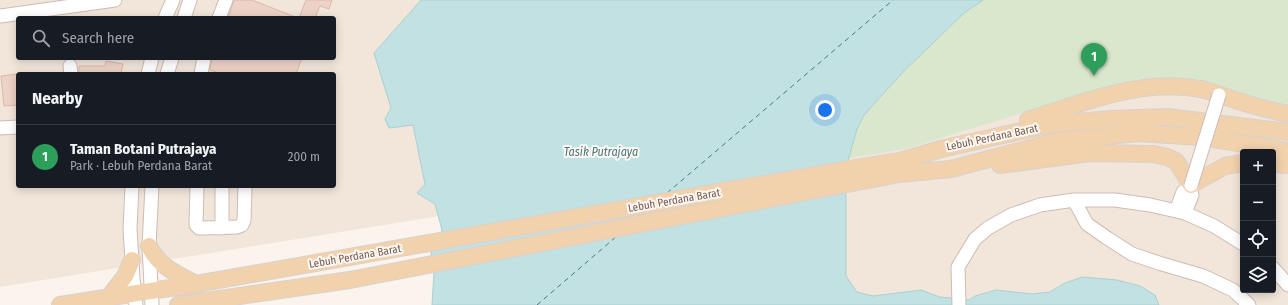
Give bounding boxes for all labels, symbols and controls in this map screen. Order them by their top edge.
search box [16,16,336,60]
icon: search [30,27,52,49]
text: Search here [62,29,134,47]
pin: 1 [1081,43,1107,76]
text: Nearby [32,88,83,109]
your location [815,100,835,120]
street label: Lebuh Perdana Barat [945,121,1040,154]
text: Taman Botani Putrajaya [70,140,216,158]
water label: Tasik Putrajaya [564,145,638,159]
text: 1 [42,149,48,164]
text: 200 m [288,149,320,164]
map controls [1240,149,1276,293]
button: + [1240,149,1276,185]
text: Park · Lebuh Perdana Barat [70,158,212,173]
button: − [1240,185,1276,221]
street label: Lebuh Perdana Barat [627,186,722,215]
button: locate [1240,221,1276,257]
street label: Lebuh Perdana Barat [308,242,403,271]
button: layers [1240,257,1276,293]

